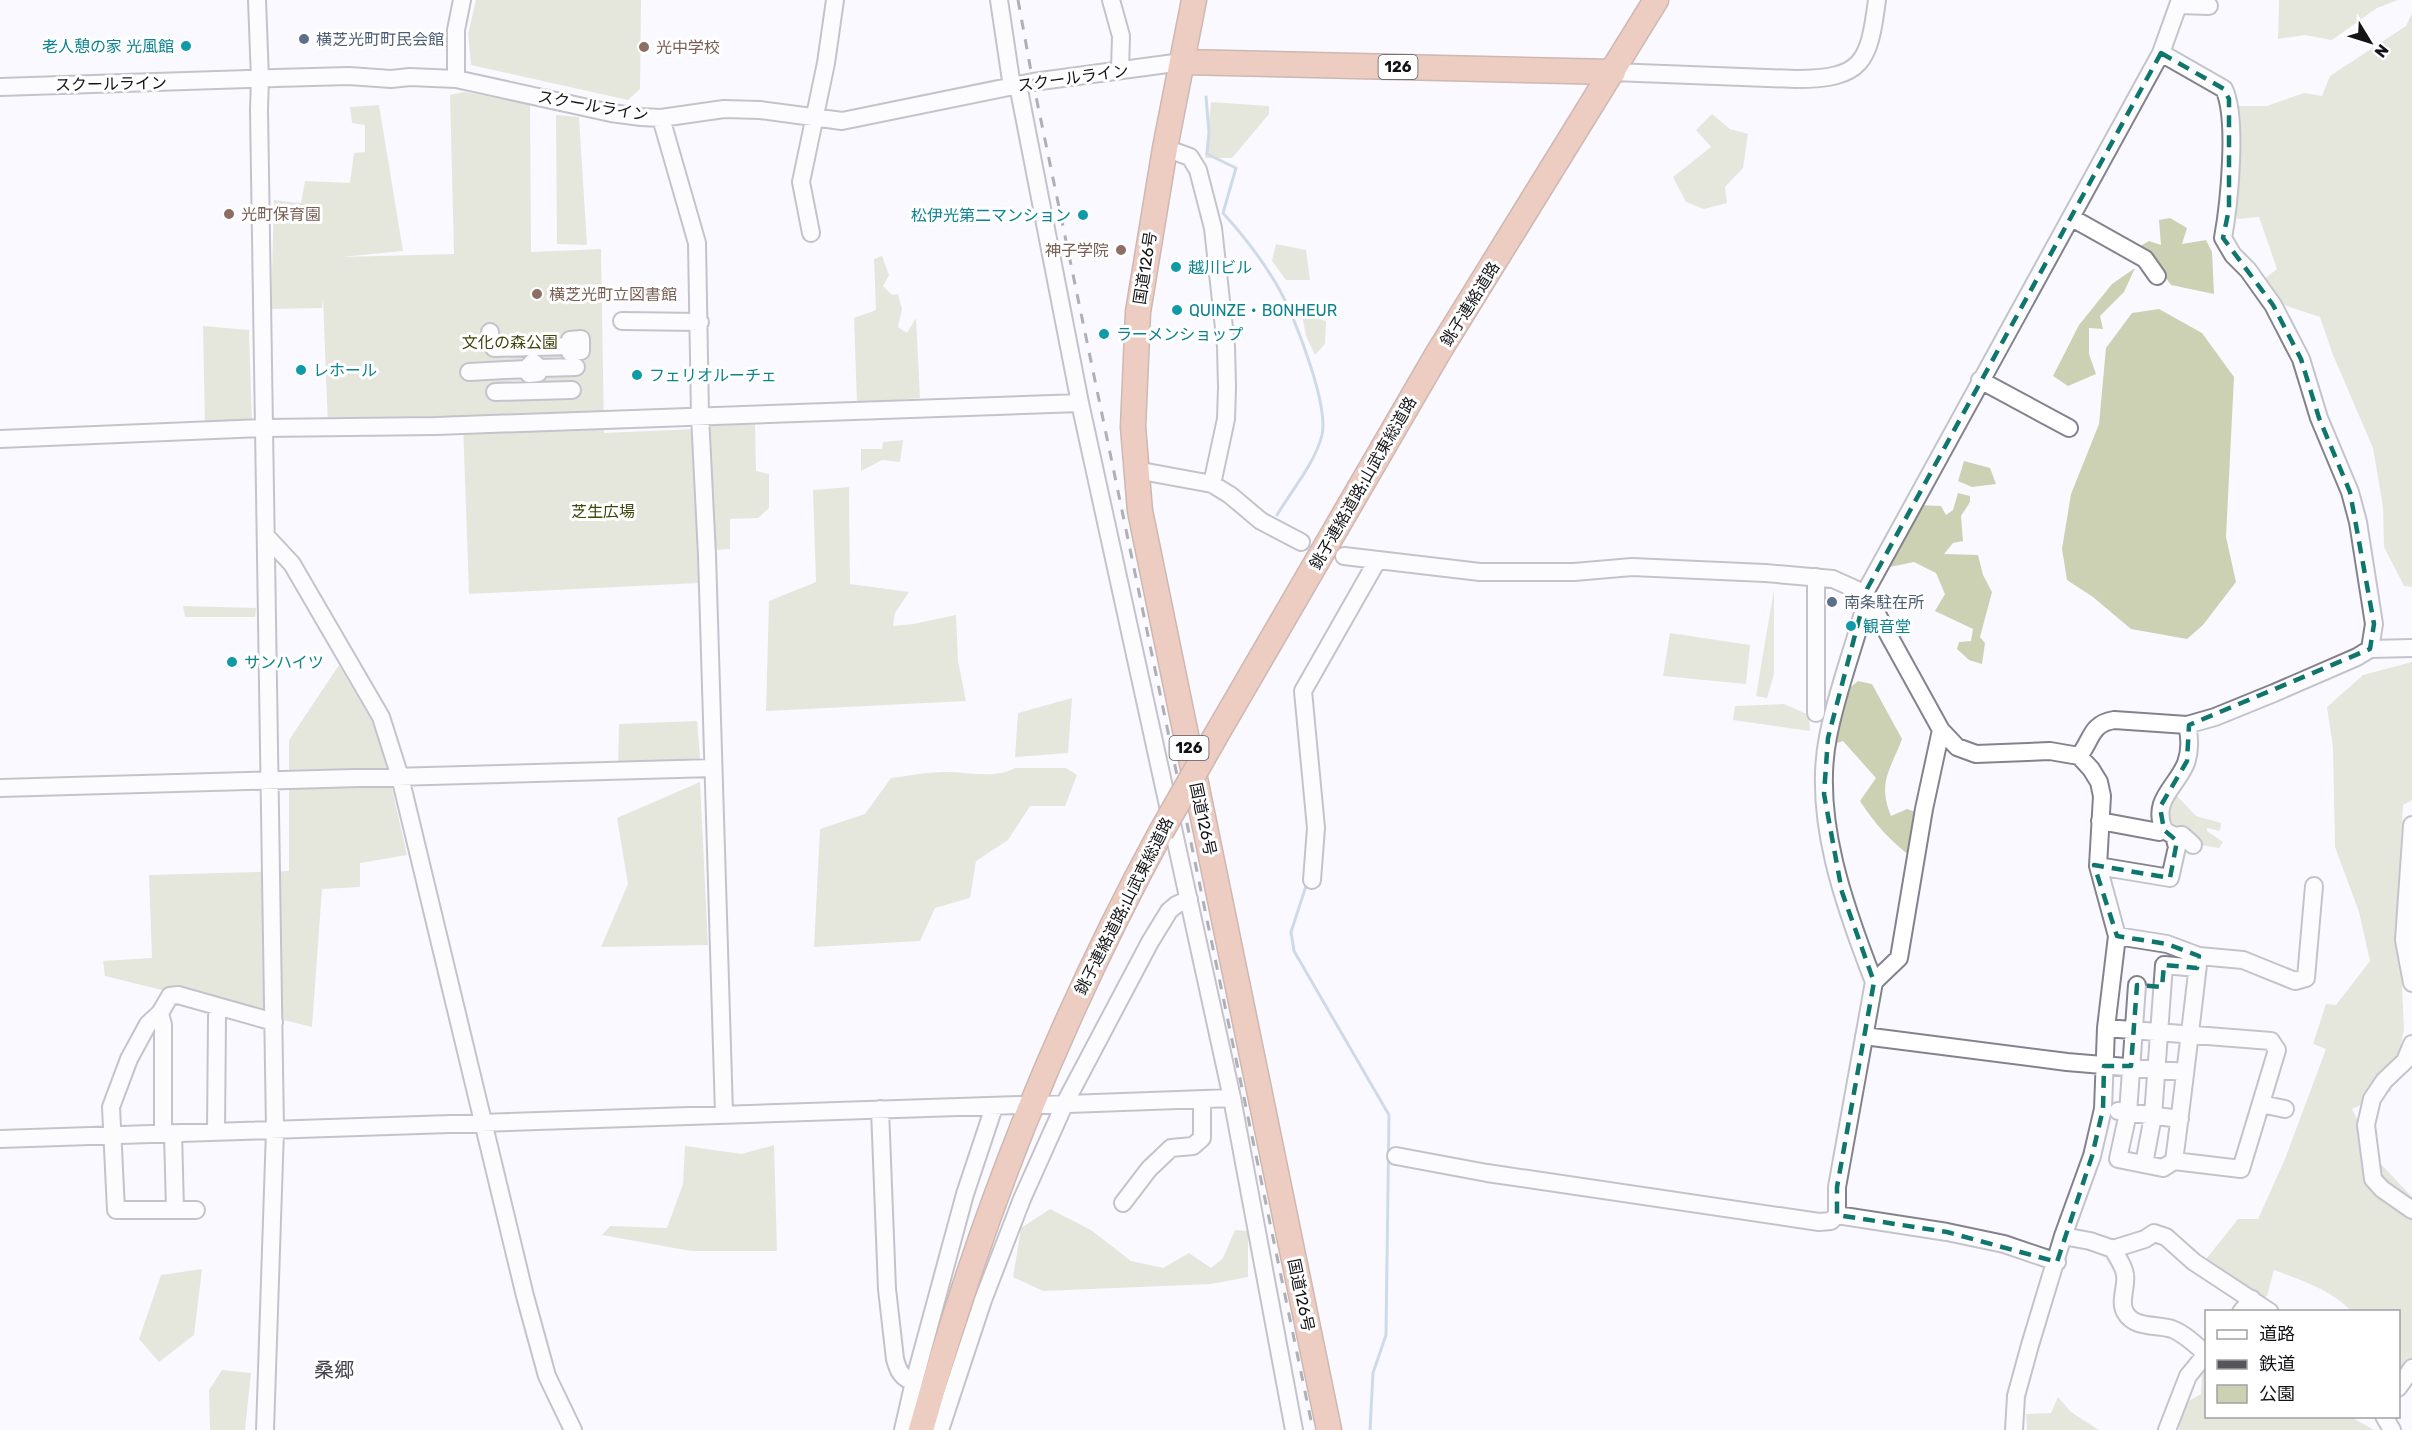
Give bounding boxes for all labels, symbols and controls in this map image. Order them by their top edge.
north arrow [2340,12,2400,72]
place label: 横芝光町町民会館 [316,30,444,49]
marker: 横芝光町町民会館 [297,32,311,46]
place label: 老人憩の家 光風館 [42,37,174,56]
place label: 光中学校 [656,38,720,57]
marker: 老人憩の家 光風館 [179,39,193,53]
marker: 光中学校 [637,40,651,54]
text: N [2370,41,2392,61]
road number: 126 [1378,55,1418,79]
street label: スクールライン [1016,61,1130,95]
street label: スクールライン [55,74,167,94]
street label: スクールライン [536,87,650,125]
place label: 光町保育園 [241,205,321,224]
place label: 松伊光第二マンション [911,206,1071,225]
marker: 光町保育園 [222,207,236,221]
marker: 松伊光第二マンション [1076,208,1090,222]
street label: 国道126号 [1130,230,1160,306]
place label: 神子学院 [1045,241,1109,260]
marker: 神子学院 [1114,243,1128,257]
place label: 越川ビル [1188,258,1252,277]
street label: 銚子連絡道路 [1437,258,1503,350]
marker: 越川ビル [1169,260,1183,274]
place label: 横芝光町立図書館 [549,285,677,304]
marker: 横芝光町立図書館 [530,287,544,301]
place label: QUINZE・BONHEUR [1189,301,1337,320]
marker: QUINZE・BONHEUR [1170,303,1184,317]
place label: ラーメンショップ [1116,325,1243,344]
marker: ラーメンショップ [1097,327,1111,341]
park label: 文化の森公園 [462,333,558,352]
place label: レホール [313,361,377,380]
marker: レホール [294,363,308,377]
place label: フェリオルーチェ [649,366,777,385]
marker: フェリオルーチェ [630,368,644,382]
street label: 銚子連絡道路;山武東総道路 [1306,393,1420,573]
park label: 芝生広場 [571,502,635,521]
place label: 南条駐在所 [1844,593,1924,612]
marker: 南条駐在所 [1825,595,1839,609]
place label: 観音堂 [1863,617,1911,636]
marker: 観音堂 [1844,619,1858,633]
place label: サンハイツ [244,653,324,672]
marker: サンハイツ [225,655,239,669]
road number: 126 [1170,736,1208,760]
street label: 国道126号 [1186,781,1220,857]
street label: 銚子連絡道路;山武東総道路 [1071,814,1177,998]
street label: 国道126号 [1284,1257,1318,1333]
legend [2205,1310,2400,1418]
text: 道路 [2259,1323,2295,1345]
text: 鉄道 [2259,1353,2295,1375]
district label: 桑郷 [314,1358,354,1382]
text: 公園 [2259,1383,2295,1405]

